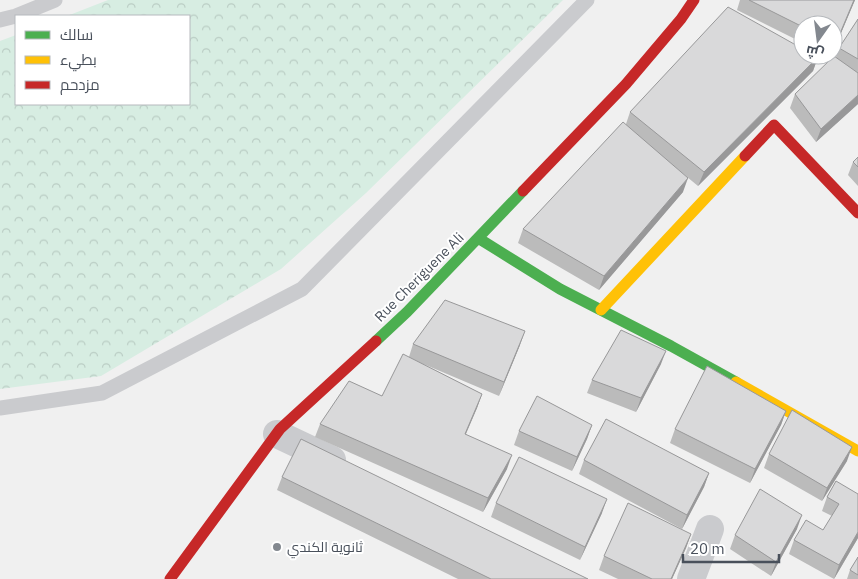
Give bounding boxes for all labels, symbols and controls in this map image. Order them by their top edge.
legend [15,15,190,105]
north arrow [793,15,843,65]
text: سالك [60,25,93,44]
text: ش [804,42,826,64]
text: بطيء [60,50,97,72]
text: مزدحم [60,75,100,95]
street label: Rue Cheriguene Ali [371,229,467,325]
scale bar [683,532,779,564]
place label: ثانوية الكندي [287,538,363,559]
text: 20 m [690,539,725,558]
marker: ثانوية الكندي [271,541,283,553]

